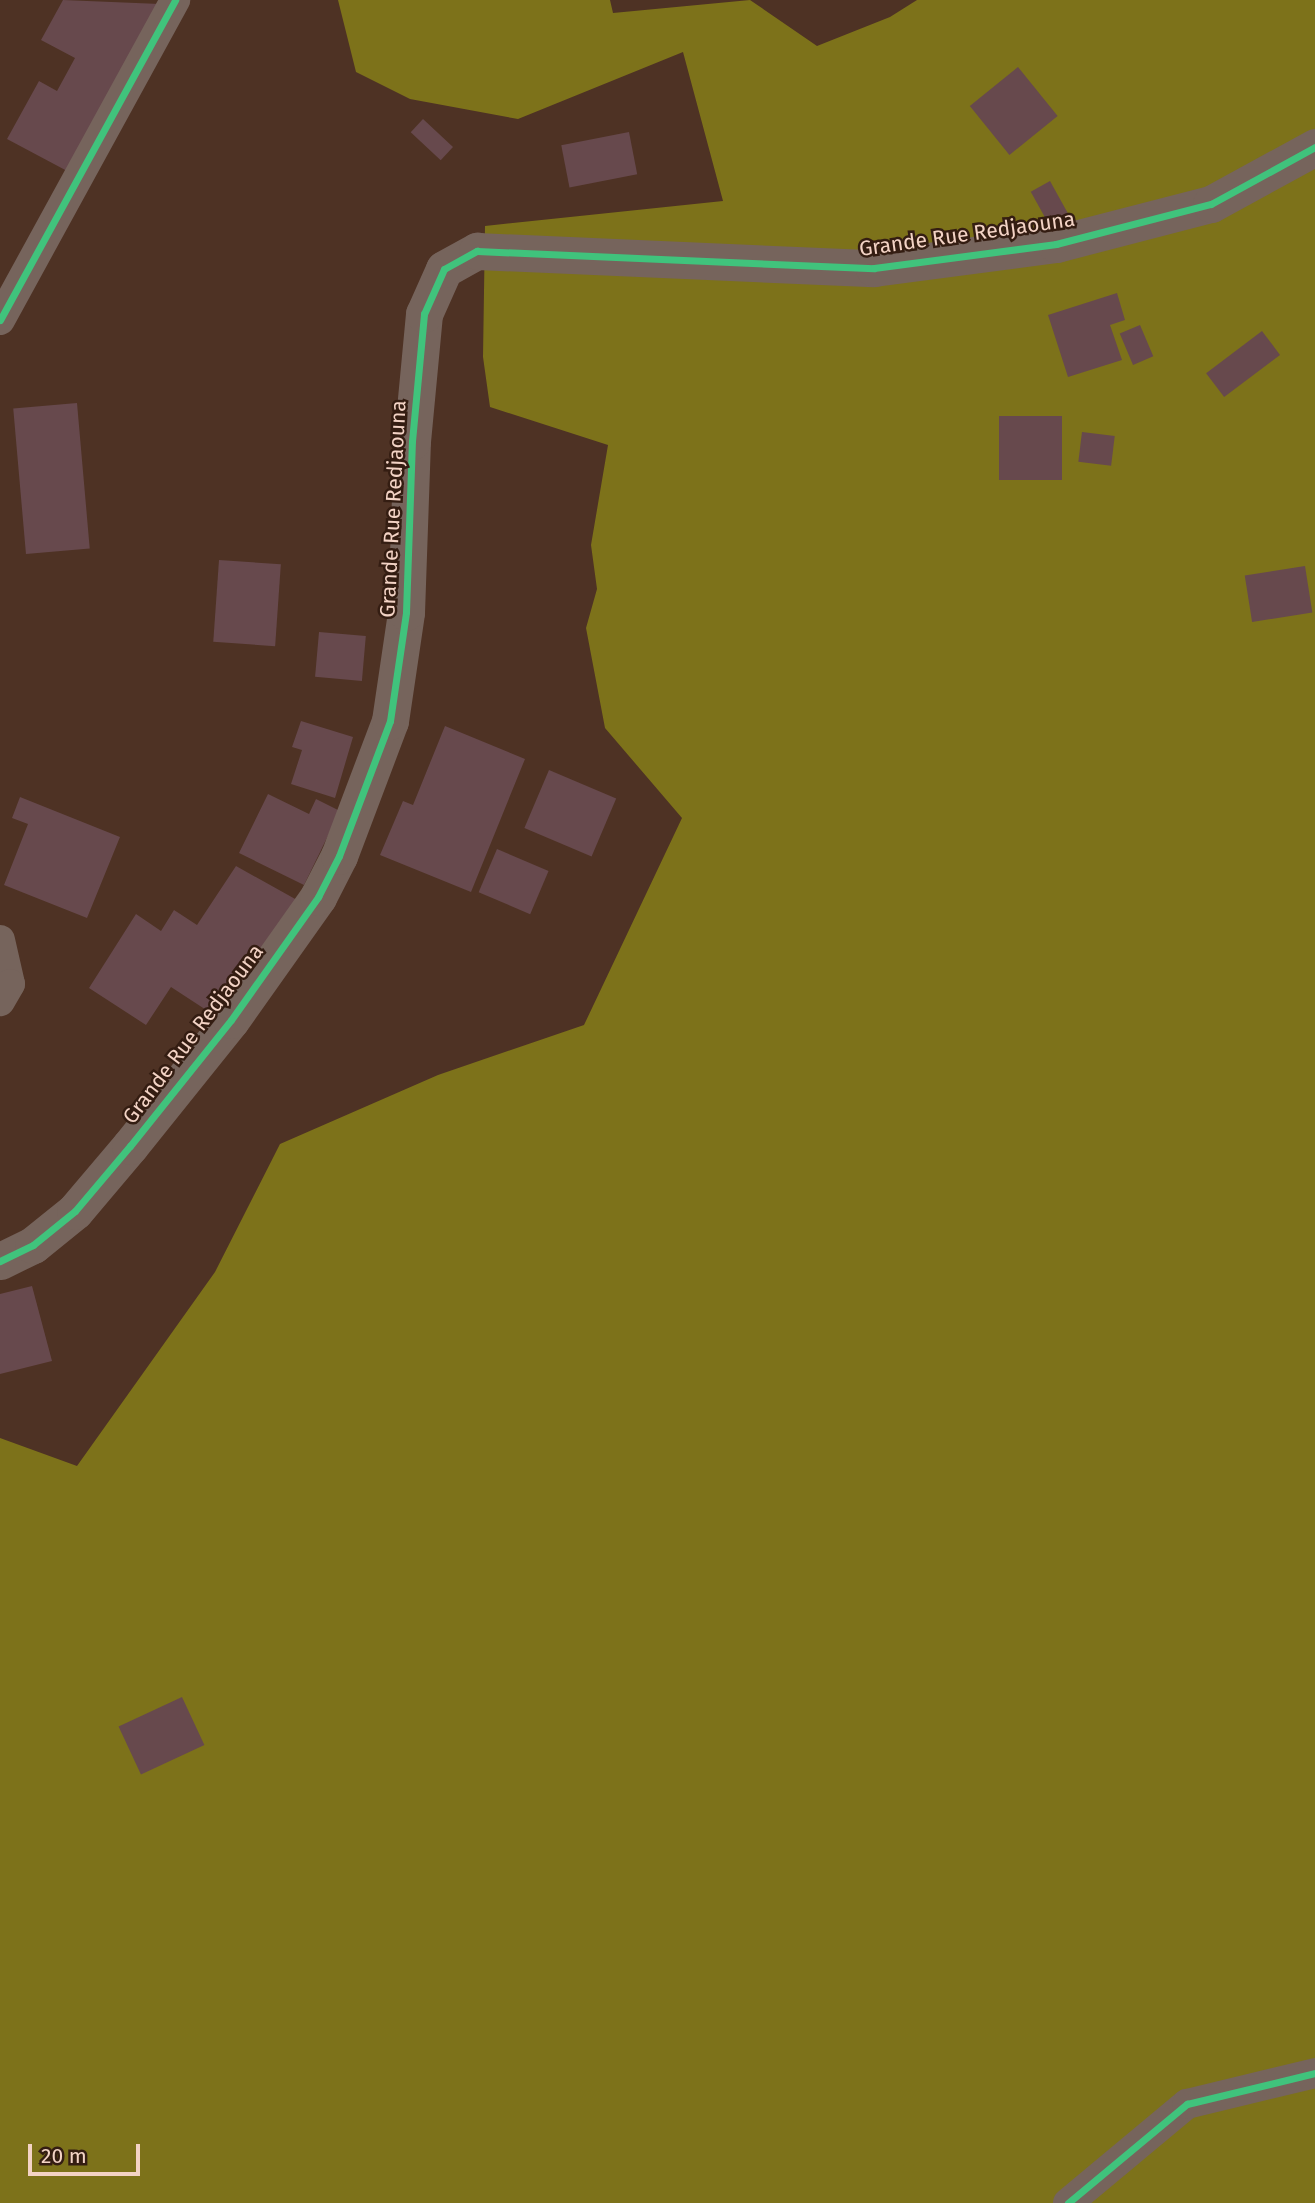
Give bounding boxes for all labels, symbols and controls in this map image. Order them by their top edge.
street label: Grande Rue Redjaouna [857,206,1077,262]
street label: Grande Rue Redjaouna [375,400,411,618]
street label: Grande Rue Redjaouna [117,939,269,1129]
scale bar [32,2130,144,2174]
text: 20 m [41,2143,87,2169]

